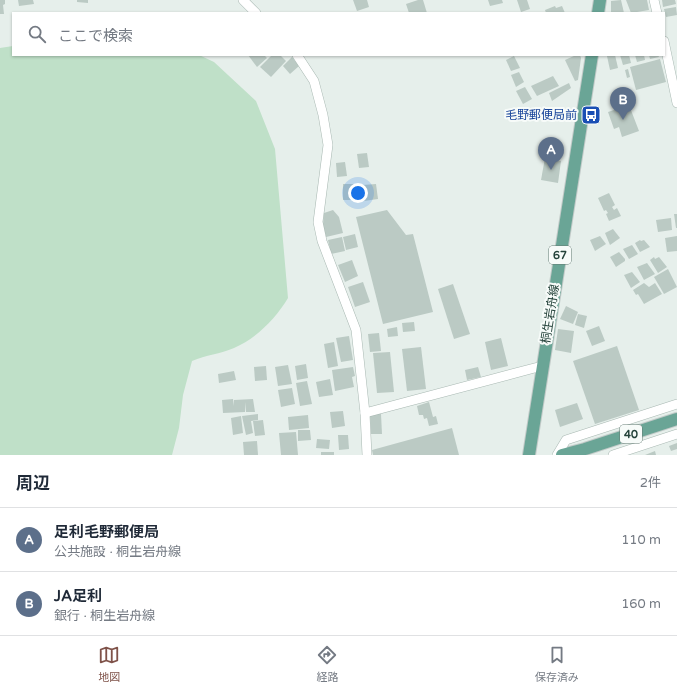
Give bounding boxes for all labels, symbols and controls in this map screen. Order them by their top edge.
search box [12,12,665,56]
icon: search [26,23,48,45]
text: ここで検索 [58,27,133,45]
pin: B [610,87,636,120]
bus stop icon: 毛野郵便局前 [580,104,602,126]
place label: 毛野郵便局前 [505,108,577,122]
pin: A [538,137,564,170]
your location [348,183,368,203]
road number: 67 [549,246,571,264]
street label: 桐生岩舟線 [538,283,562,345]
road number: 40 [620,425,642,443]
text: 周辺 [16,473,50,494]
text: 2件 [640,475,661,491]
text: 足利毛野郵便局 [54,523,159,541]
text: A [24,532,34,548]
text: 110 m [621,532,661,548]
text: 公共施設 · 桐生岩舟線 [54,544,181,560]
text: JA足利 [54,587,102,605]
text: B [24,596,34,612]
text: 160 m [621,596,661,612]
text: 銀行 · 桐生岩舟線 [54,608,155,624]
tab: 地図 [98,644,120,684]
tab: 経路 [316,644,338,684]
tab: 保存済み [535,644,579,684]

